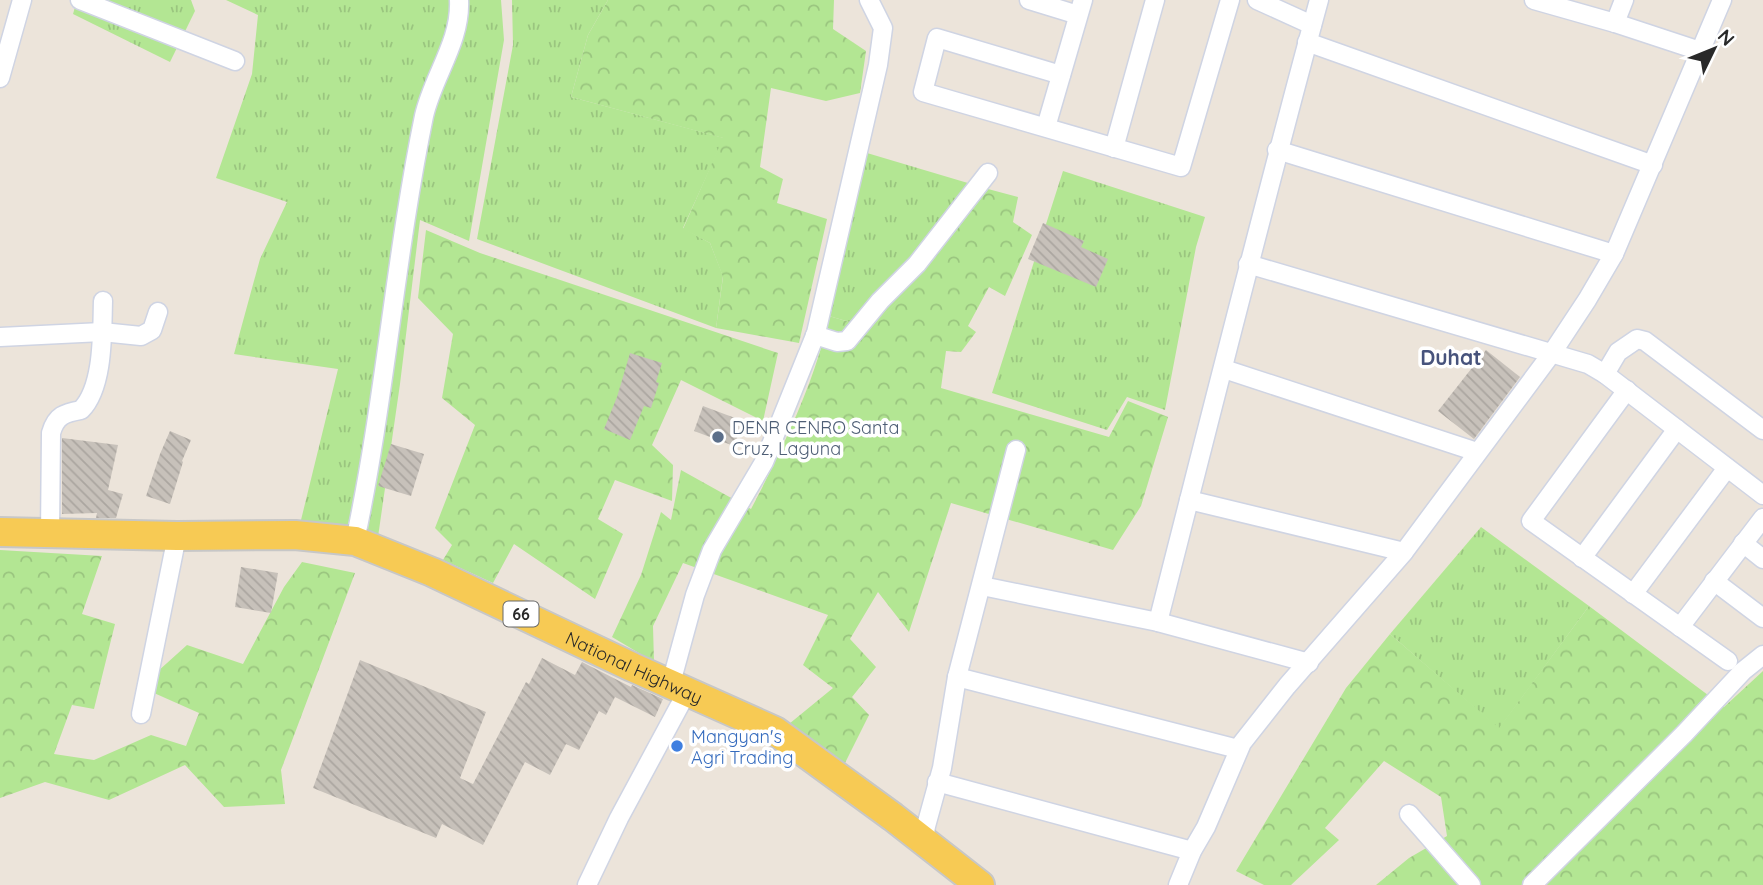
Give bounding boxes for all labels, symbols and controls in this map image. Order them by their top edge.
north arrow [1679,14,1749,84]
text: N [1713,24,1740,51]
district label: Duhat [1420,344,1482,370]
place label: DENR CENRO Santa Cruz, Laguna [732,416,899,460]
marker: DENR CENRO Santa Cruz, Laguna [710,429,726,445]
road number: 66 [504,601,538,626]
street label: National Highway [562,626,706,709]
place label: Mangyan's Agri Trading [691,725,793,769]
marker: Mangyan's Agri Trading [669,738,685,754]

